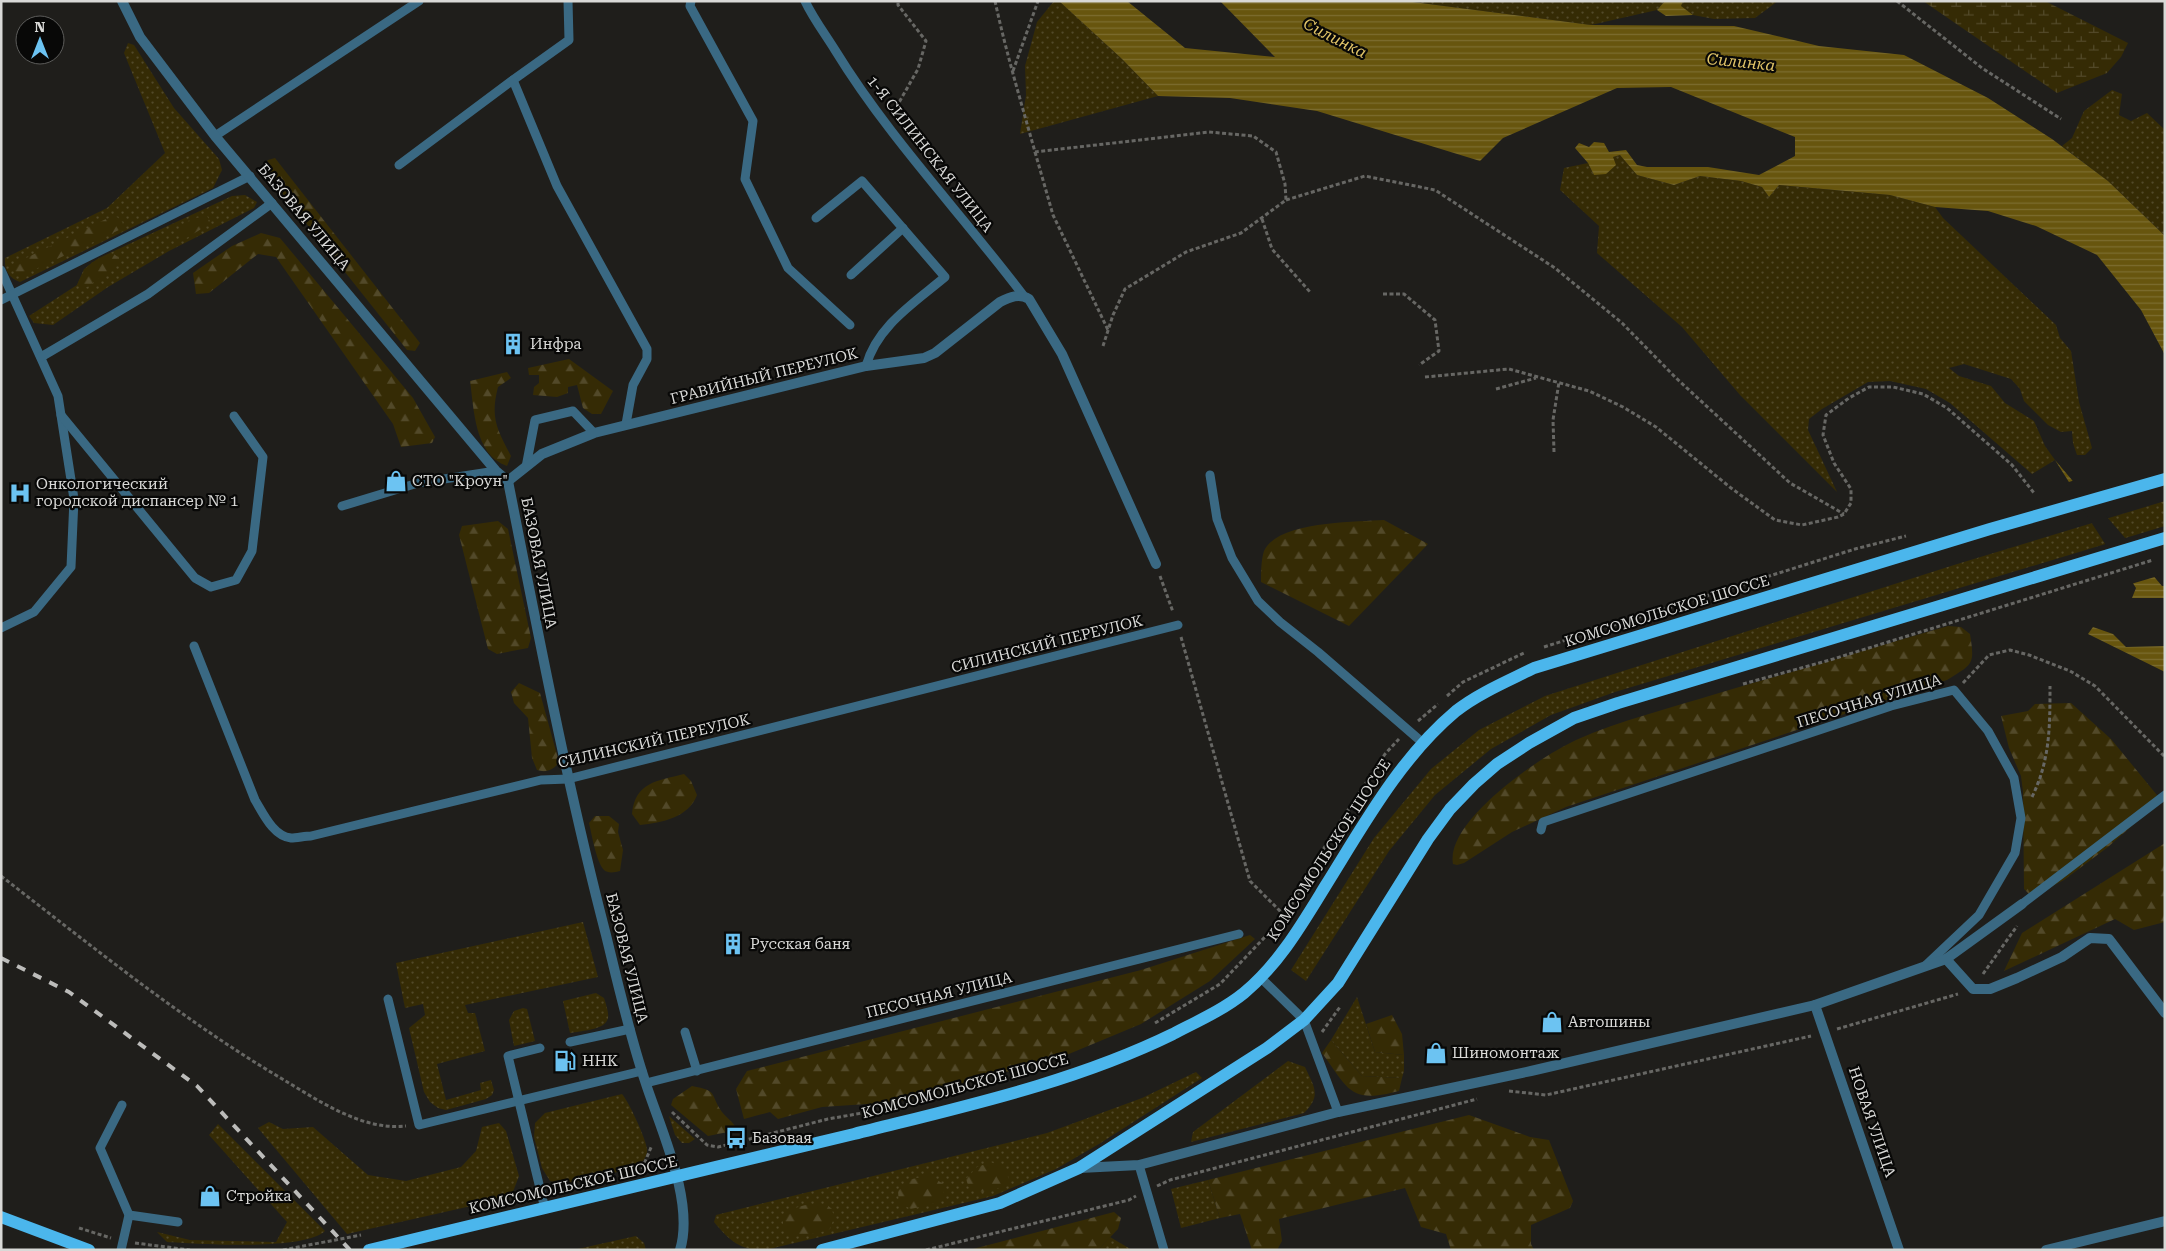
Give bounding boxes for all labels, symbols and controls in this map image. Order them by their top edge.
water label: Силинка [1300,14,1370,62]
north arrow [15,15,65,65]
text: N [35,19,46,35]
water label: Силинка [1706,49,1776,75]
street label: 1-Я СИЛИНСКАЯ УЛИЦА [863,72,997,236]
street label: БАЗОВАЯ УЛИЦА [254,160,354,274]
building icon: Инфра [500,331,526,357]
place label: Инфра [530,335,581,353]
street label: ГРАВИЙНЫЙ ПЕРЕУЛОК [668,344,860,408]
shop icon: СТО "Кроун" [383,468,409,494]
place label: СТО "Кроун" [412,472,508,490]
place label: Онкологический городской диспансер № 1 [36,475,238,510]
hospital icon: Онкологический городской диспансер № 1 [7,480,33,506]
street label: БАЗОВАЯ УЛИЦА [517,496,561,631]
street label: КОМСОМОЛЬСКОЕ ШОССЕ [1562,571,1772,651]
street label: СИЛИНСКИЙ ПЕРЕУЛОК [949,611,1145,677]
street label: ПЕСОЧНАЯ УЛИЦА [1795,670,1944,732]
street label: СИЛИНСКИЙ ПЕРЕУЛОК [556,710,752,772]
street label: КОМСОМОЛЬСКОЕ ШОССЕ [1263,756,1395,944]
street label: БАЗОВАЯ УЛИЦА [602,891,652,1025]
building icon: Русская баня [720,931,746,957]
place label: Русская баня [750,935,850,953]
street label: ПЕСОЧНАЯ УЛИЦА [864,968,1014,1022]
shop icon: Автошины [1539,1009,1565,1035]
place label: Автошины [1568,1013,1650,1031]
shop icon: Шиномонтаж [1423,1040,1449,1066]
place label: Шиномонтаж [1452,1044,1560,1062]
fuel station icon: ННК [552,1048,578,1074]
street label: КОМСОМОЛЬСКОЕ ШОССЕ [860,1050,1070,1122]
place label: ННК [582,1052,618,1070]
street label: НОВАЯ УЛИЦА [1845,1064,1900,1180]
bus stop icon: Базовая [723,1125,749,1151]
place label: Базовая [752,1129,812,1147]
street label: КОМСОМОЛЬСКОЕ ШОССЕ [467,1152,679,1218]
shop icon: Стройка [197,1183,223,1209]
place label: Стройка [226,1187,291,1205]

